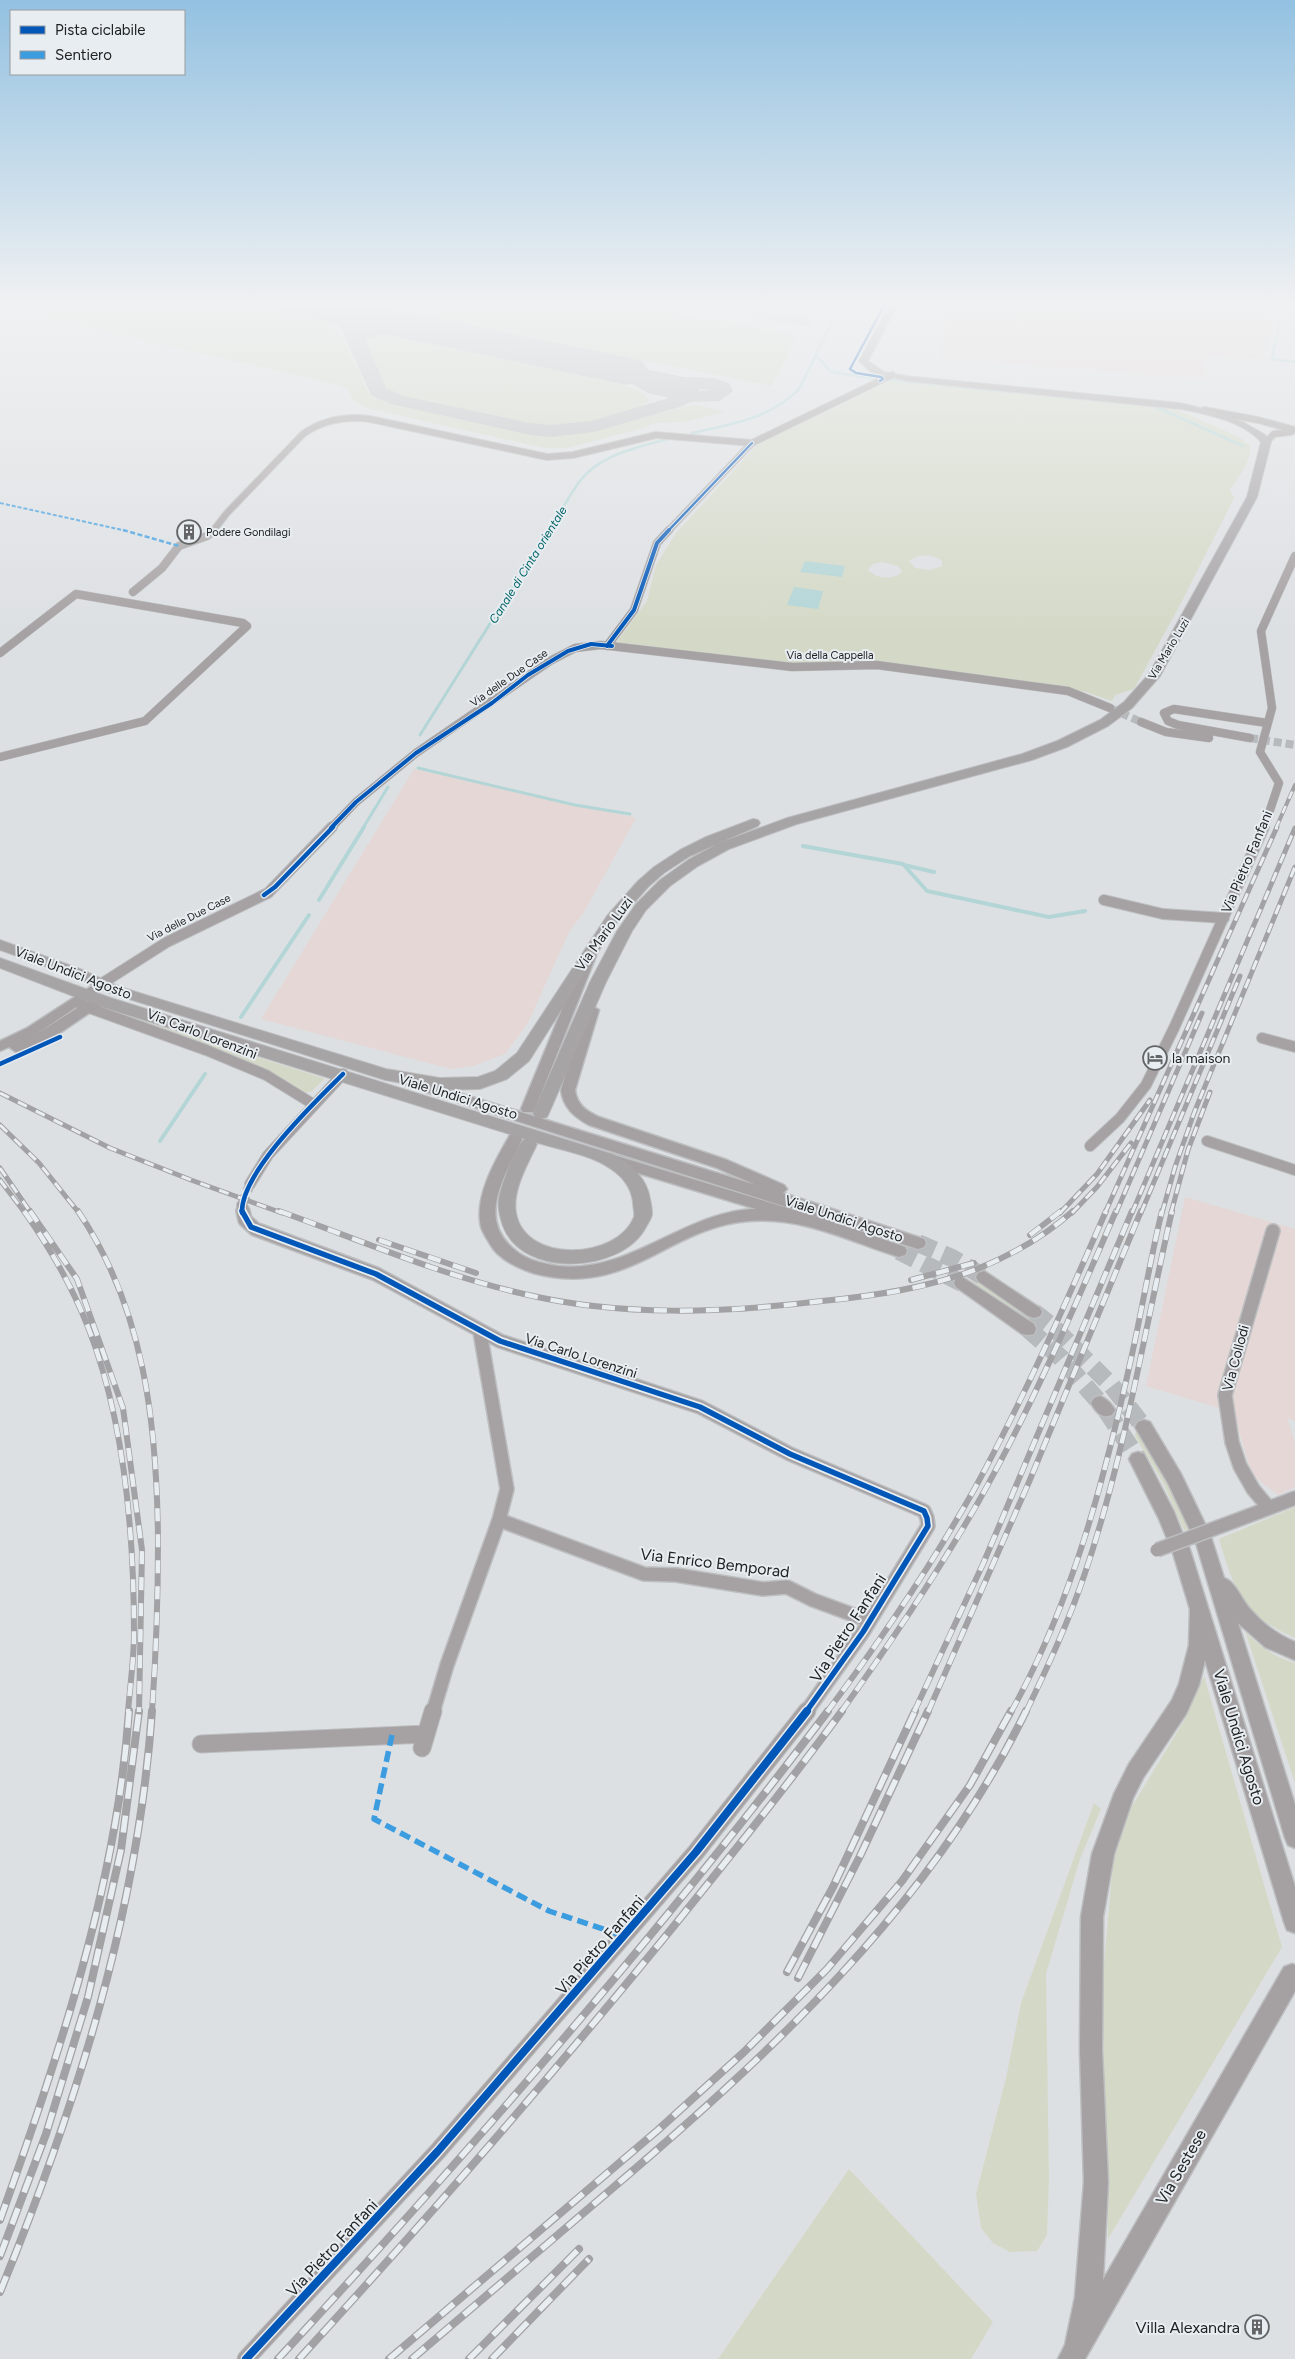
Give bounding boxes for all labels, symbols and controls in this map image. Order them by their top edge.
legend [10,10,185,75]
text: Pista ciclabile [55,21,146,39]
text: Sentiero [55,46,112,64]
water label: Canale di Cinta orientale [486,504,570,626]
building icon: Podere Gondilagi [176,519,202,545]
place label: Podere Gondilagi [206,526,290,539]
street label: Via Mario Luzi [1146,616,1192,682]
street label: Via delle Due Case [468,646,550,710]
street label: Via della Cappella [786,649,874,662]
street label: Via Pietro Fanfani [1218,808,1276,916]
street label: Via delle Due Case [145,891,233,945]
street label: Via Mario Luzi [571,894,637,974]
street label: Viale Undici Agosto [12,943,134,1003]
street label: Via Carlo Lorenzini [144,1005,260,1063]
hotel icon: la maison [1142,1045,1168,1071]
place label: la maison [1172,1050,1231,1067]
street label: Viale Undici Agosto [397,1071,519,1123]
street label: Viale Undici Agosto [783,1192,905,1246]
street label: Via Collodi [1219,1323,1253,1393]
street label: Via Carlo Lorenzini [523,1330,639,1382]
street label: Via Enrico Bemporad [639,1544,791,1582]
street label: Via Pietro Fanfani [806,1570,890,1686]
street label: Viale Undici Agosto [1209,1667,1269,1807]
street label: Via Pietro Fanfani [552,1891,648,1999]
street label: Via Sestese [1152,2126,1210,2208]
street label: Via Pietro Fanfani [282,2196,382,2300]
building icon: Villa Alexandra [1244,2314,1270,2340]
place label: Villa Alexandra [1135,2318,1240,2337]

